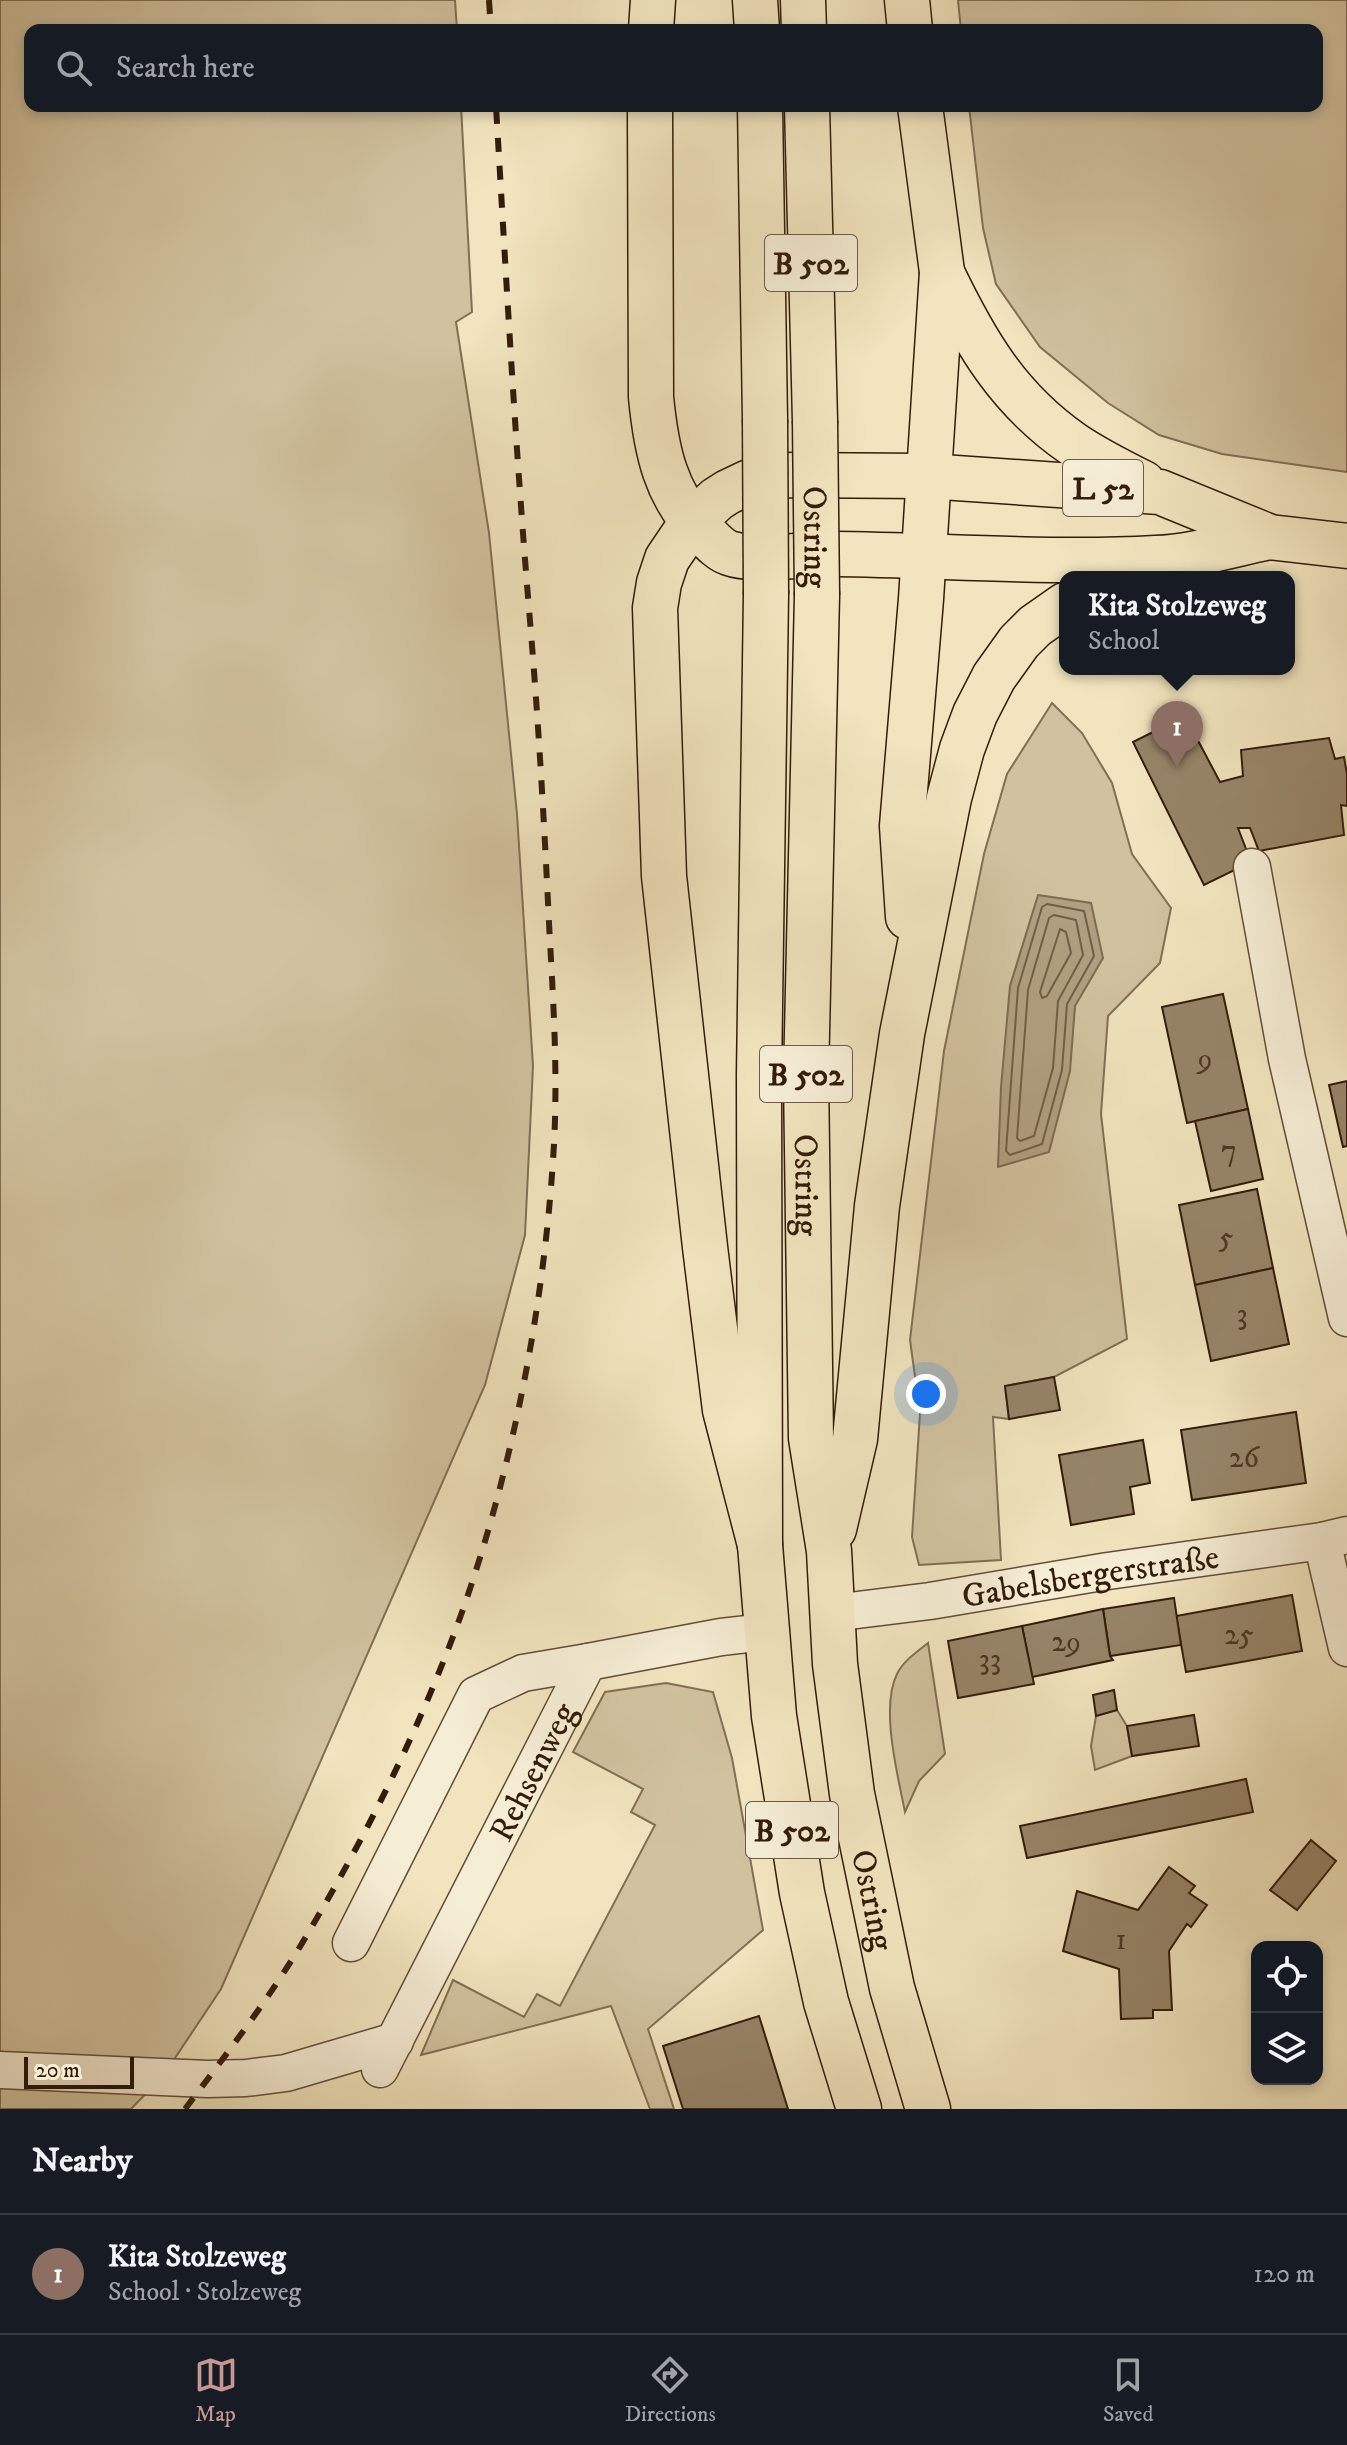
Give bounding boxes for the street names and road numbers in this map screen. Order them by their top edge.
road number: B 502 [765,235,857,291]
road number: L 52 [1063,460,1143,516]
street label: Ostring [793,486,836,589]
road number: B 502 [760,1046,852,1102]
street label: Ostring [784,1134,827,1237]
street label: Gabelsbergerstraße [959,1537,1222,1618]
street label: Rehsenweg [481,1696,587,1849]
road number: B 502 [746,1802,838,1858]
street label: Ostring [841,1846,903,1955]

